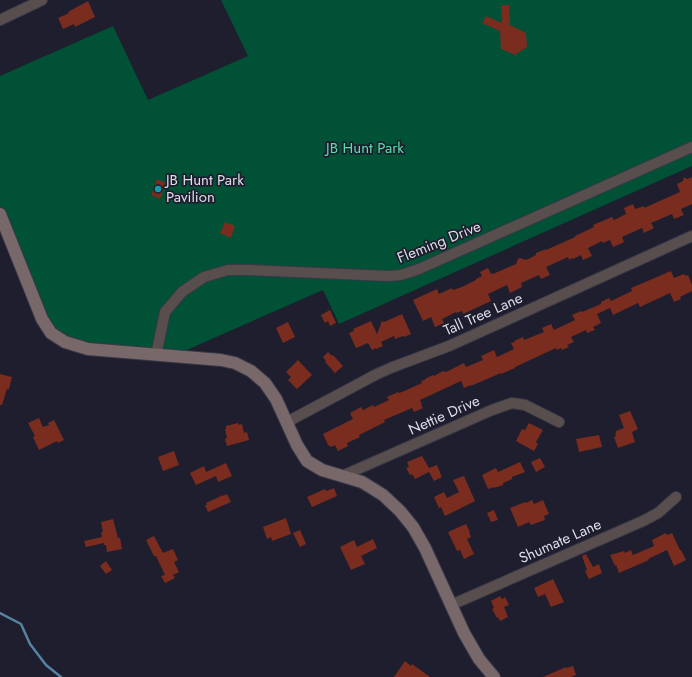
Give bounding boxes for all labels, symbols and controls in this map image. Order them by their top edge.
park label: JB Hunt Park [324,137,404,159]
place label: JB Hunt Park Pavilion [164,169,244,208]
marker: JB Hunt Park Pavilion [153,184,163,194]
street label: Fleming Drive [394,215,484,269]
street label: Tall Tree Lane [440,287,526,341]
street label: Nettie Drive [405,389,483,441]
street label: Shumate Lane [515,513,605,569]

